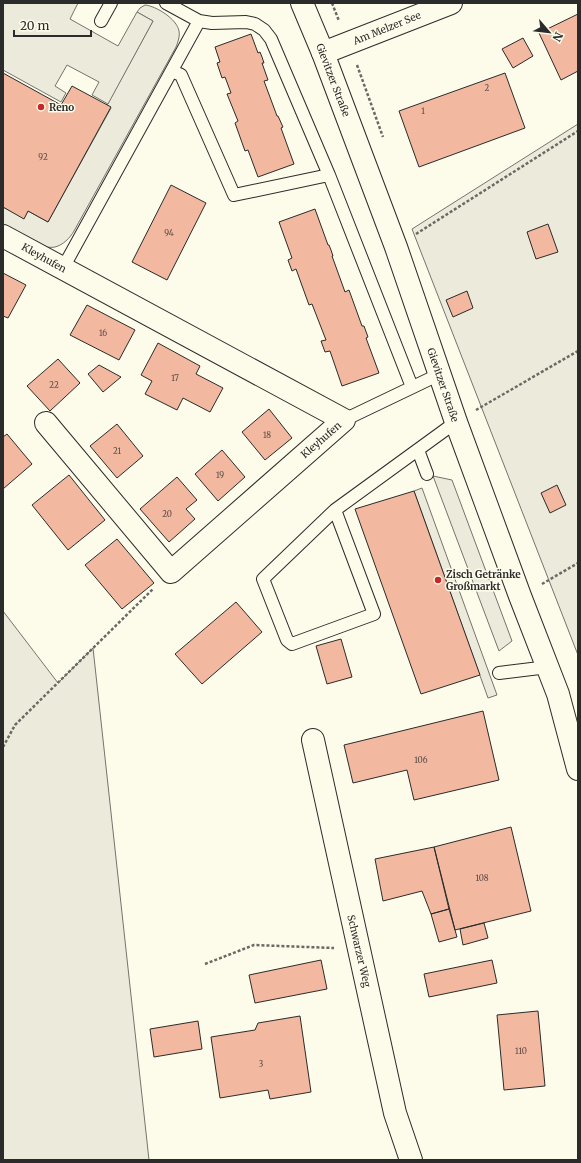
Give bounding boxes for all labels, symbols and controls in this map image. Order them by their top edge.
street label: Am Melzer See [350,9,423,48]
scale bar [14,12,91,38]
north arrow [529,12,569,52]
text: 20 m [20,18,49,33]
text: N [549,30,566,44]
street label: Gievitzer Straße [313,42,353,118]
house number: 2 [485,83,490,93]
place label: Reno [49,101,74,114]
marker: Reno [36,102,46,112]
house number: 1 [421,106,425,116]
house number: 92 [38,152,48,162]
house number: 94 [164,228,174,238]
street label: Kleyhufen [19,240,69,276]
house number: 16 [99,328,107,338]
street label: Gievitzer Straße [424,346,462,424]
house number: 17 [171,373,179,383]
house number: 22 [49,380,59,390]
street label: Kleyhufen [298,419,344,461]
house number: 18 [263,430,271,440]
house number: 21 [113,446,121,456]
house number: 19 [216,470,224,480]
house number: 20 [162,509,172,519]
place label: Zisch Getränke Großmarkt [446,568,521,593]
marker: Zisch Getränke Großmarkt [433,575,443,585]
house number: 106 [414,755,428,765]
house number: 108 [475,873,489,883]
street label: Schwarzer Weg [344,913,374,989]
house number: 110 [515,1046,527,1056]
house number: 3 [259,1059,264,1069]

